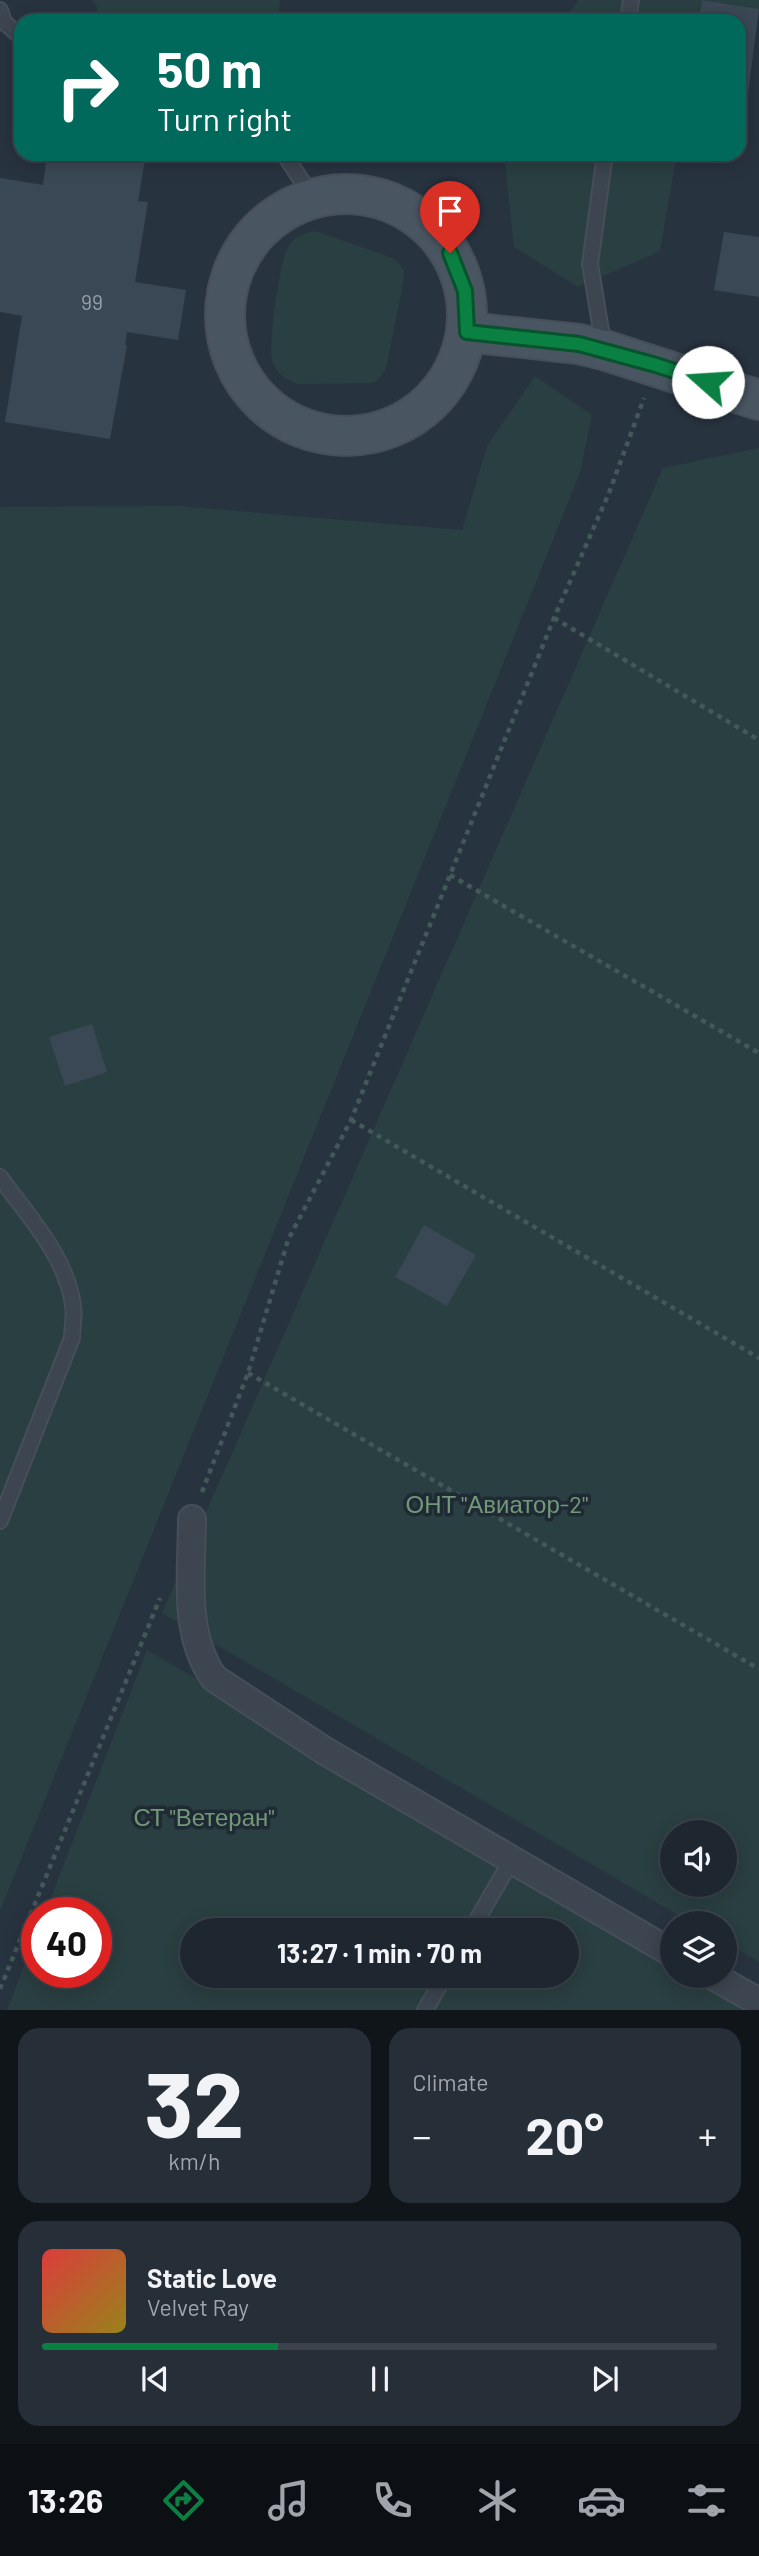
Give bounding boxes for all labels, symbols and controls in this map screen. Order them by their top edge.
text: 50 m [157,39,262,98]
icon: right [42,42,133,133]
text: Turn right [157,99,292,137]
pin [420,181,480,253]
icon: arrive [431,192,469,230]
house number: 99 [81,289,103,314]
position arrow [671,345,745,419]
park label: ОНТ "Авиатор-2" [406,1489,588,1518]
park label: СТ "Ветеран" [133,1802,275,1831]
map controls [660,1820,737,1988]
button: sound [660,1820,737,1897]
speed limit sign: 40 [21,1897,112,1988]
button: layers [660,1911,737,1988]
text: 13:27 · 1 min · 70 m [277,1937,482,1968]
text: 32 [144,2047,244,2156]
text: Climate [413,2068,489,2096]
text: 20° [526,2103,604,2165]
text: − [413,2112,432,2158]
text: + [698,2112,717,2158]
text: km/h [168,2147,220,2175]
text: Static Love [147,2262,277,2293]
text: Velvet Ray [147,2293,249,2321]
icon: previous [136,2360,174,2398]
icon: pause [361,2360,399,2398]
icon: next [586,2360,624,2398]
icon: directions [159,2476,208,2525]
icon: music [264,2476,313,2525]
icon: phone [368,2476,417,2525]
icon: climate [473,2476,522,2525]
icon: car [577,2476,626,2525]
icon: filters [682,2476,731,2525]
text: 13:26 [28,2481,103,2519]

